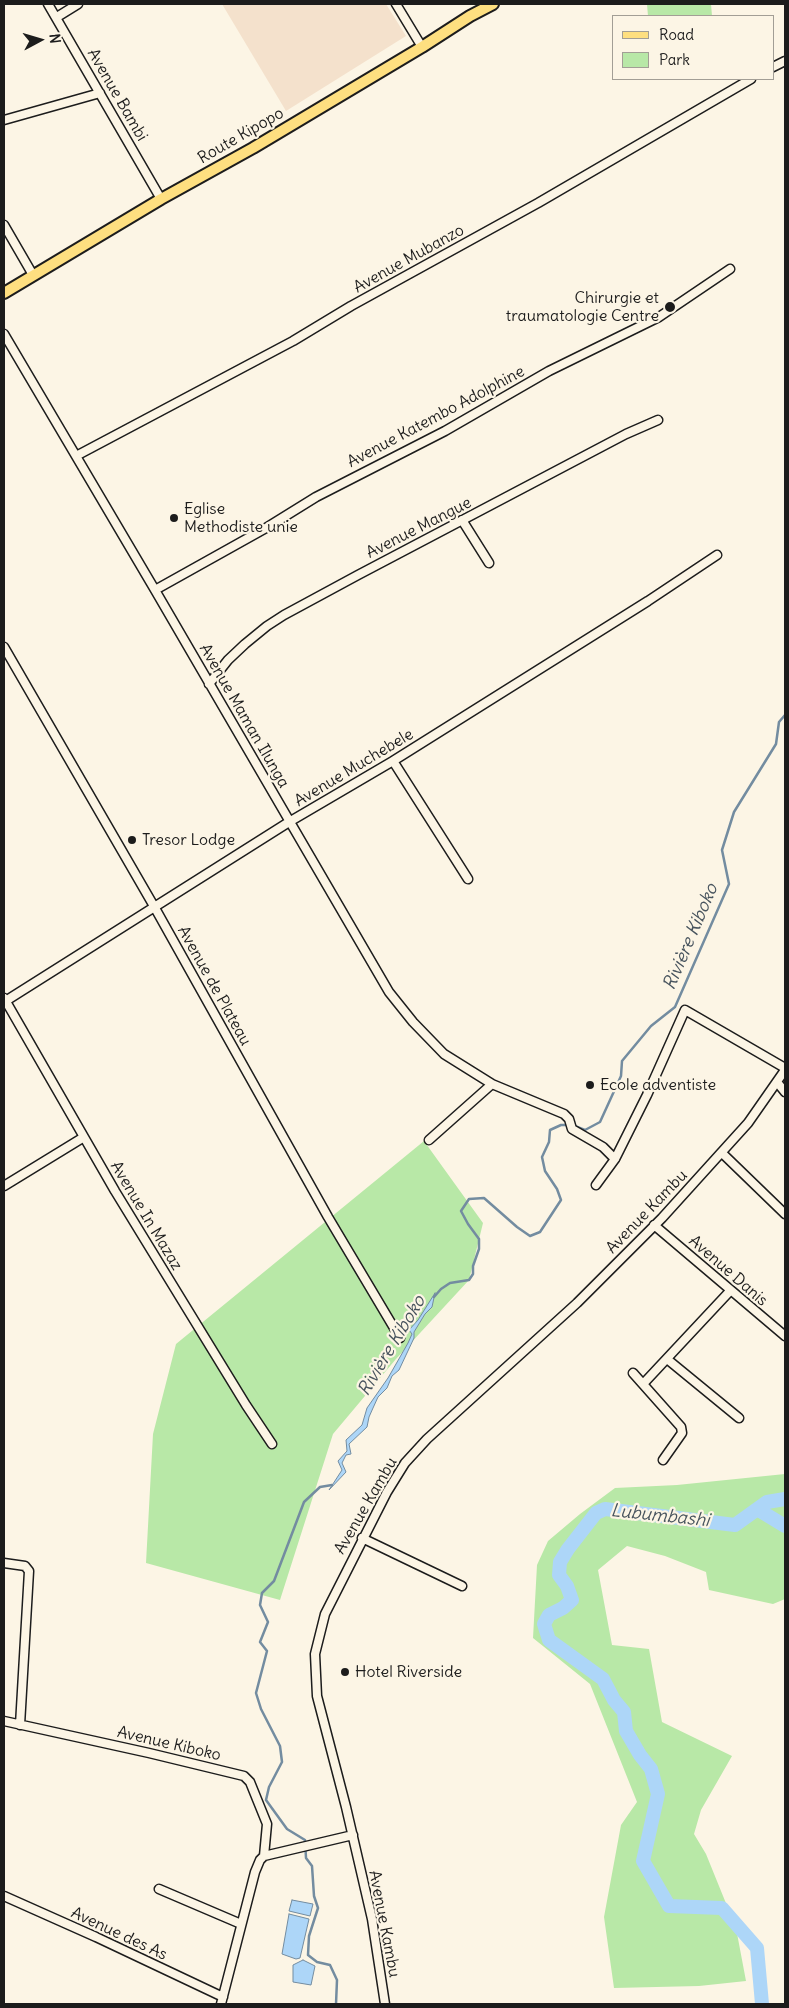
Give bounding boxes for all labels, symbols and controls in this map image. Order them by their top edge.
north arrow [15,15,65,65]
legend [612,15,774,80]
text: Road [659,25,694,44]
text: N [45,33,64,44]
street label: Avenue Bambi [83,45,151,145]
text: Park [659,50,690,69]
street label: Route Kipopo [195,104,287,168]
street label: Avenue Mubanzo [350,221,468,297]
place label: Chirurgie et traumatologie Centre [506,288,659,326]
marker: Chirurgie et traumatologie Centre [663,300,677,314]
street label: Avenue Katembo Adolphine [344,362,528,472]
street label: Avenue Mangue [363,493,475,563]
place label: Eglise Methodiste unie [184,499,298,537]
marker: Eglise Methodiste unie [168,512,180,524]
street label: Avenue Maman Ilunga [195,641,293,791]
street label: Avenue Muchebele [291,725,417,811]
place label: Tresor Lodge [142,830,235,850]
marker: Tresor Lodge [126,834,138,846]
water label: Rivière Kiboko [659,881,723,993]
street label: Avenue de Plateau [173,923,255,1049]
place label: Ecole adventiste [600,1075,716,1095]
marker: Ecole adventiste [584,1079,596,1091]
street label: Avenue In Mazaz [106,1158,186,1274]
street label: Avenue Kambu [602,1166,692,1258]
street label: Avenue Danis [685,1232,771,1310]
water label: Rivière Kiboko [354,1292,430,1400]
street label: Avenue Kambu [331,1454,401,1558]
water label: Lubumbashi [610,1500,710,1532]
place label: Hotel Riverside [355,1662,462,1682]
marker: Hotel Riverside [339,1666,351,1678]
street label: Avenue Kiboko [115,1723,223,1765]
street label: Avenue Kambu [364,1869,404,1979]
street label: Avenue des As [68,1903,170,1965]

